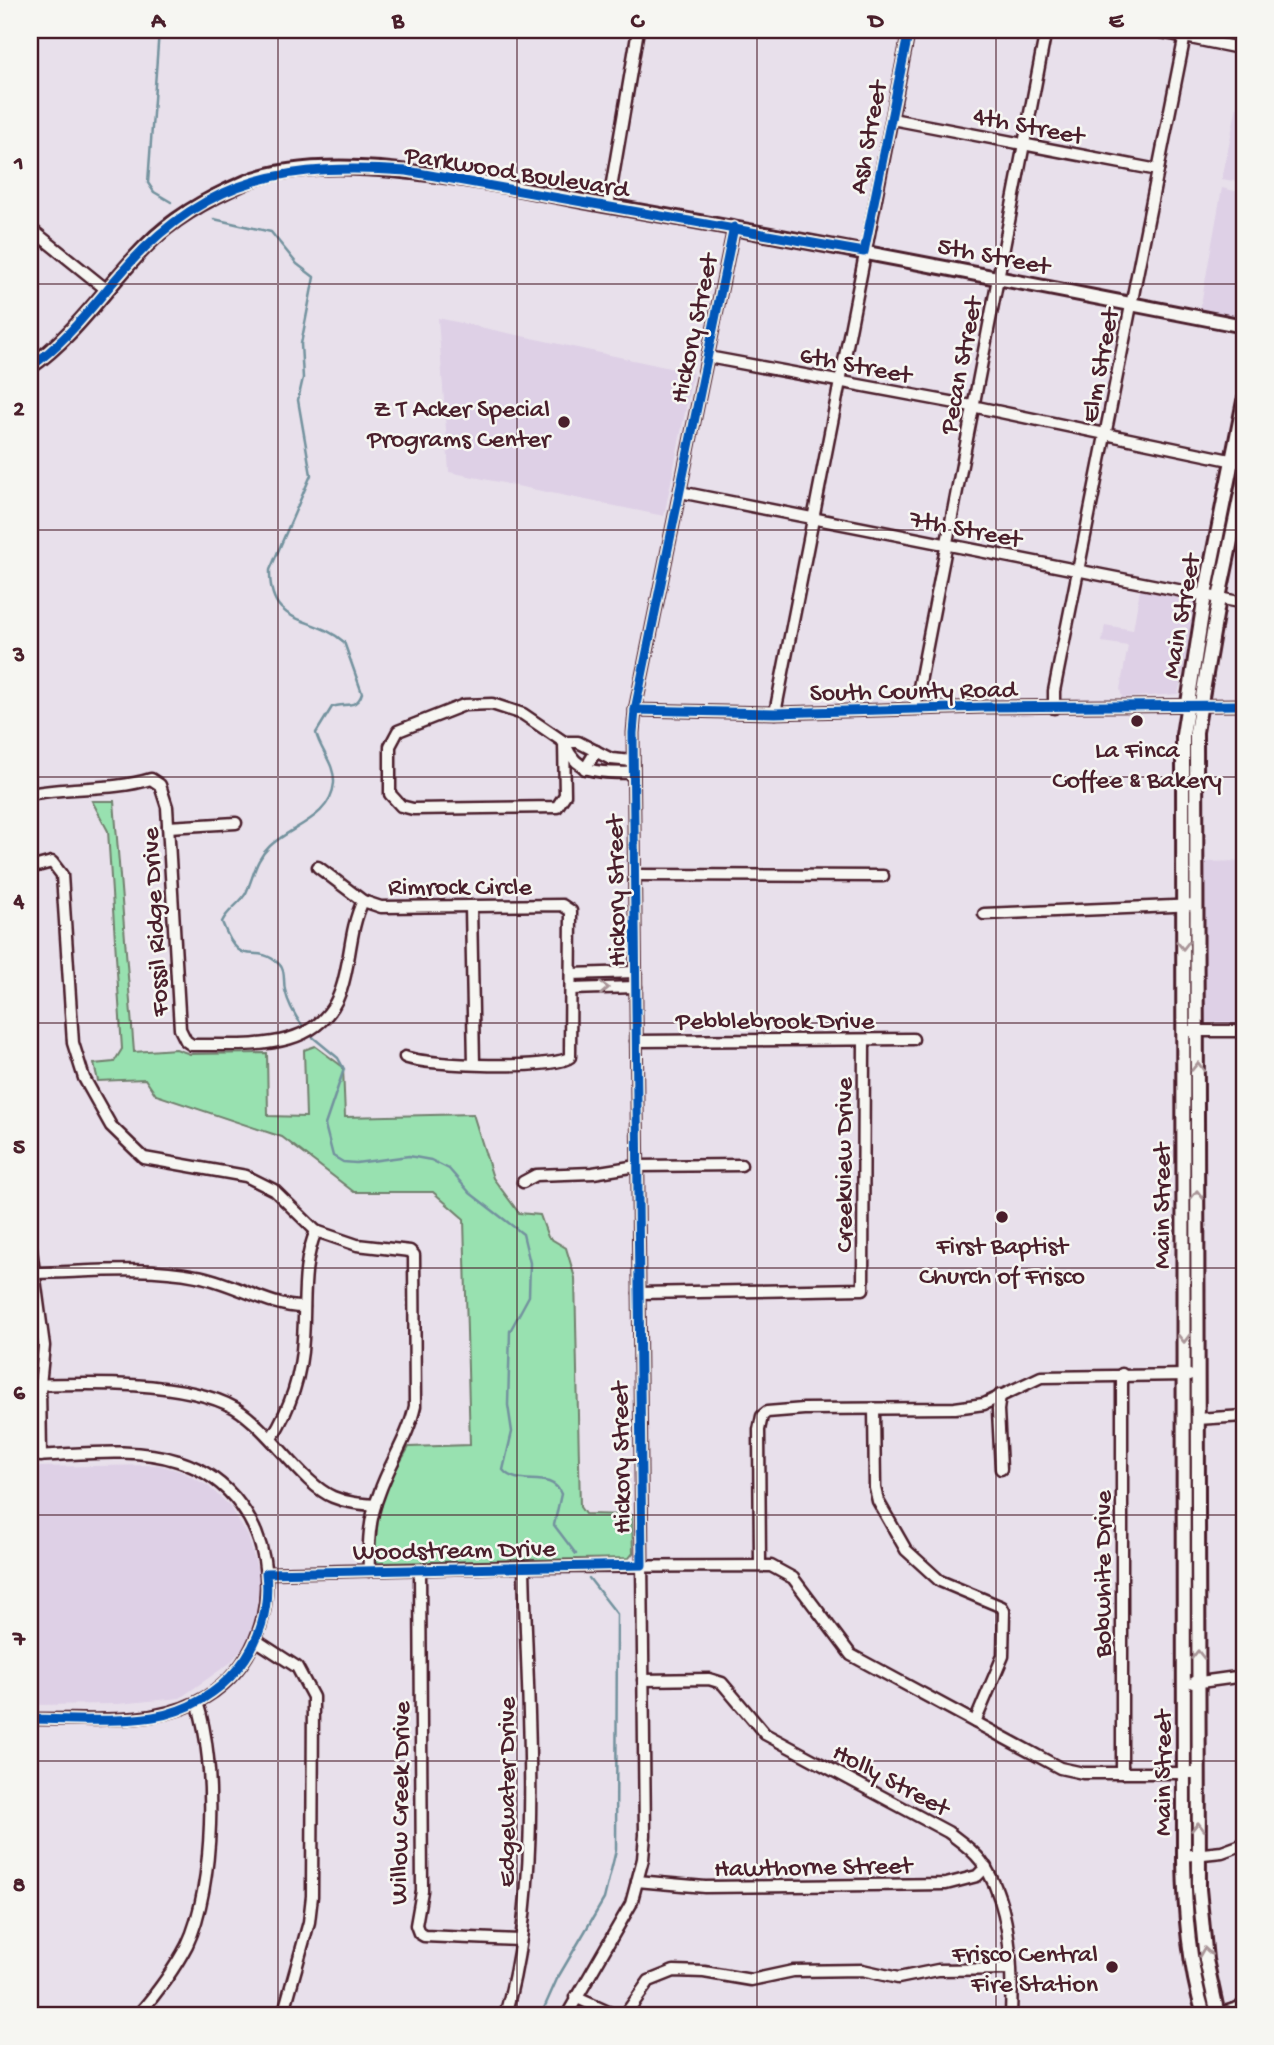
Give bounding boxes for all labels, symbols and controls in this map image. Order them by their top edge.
text: A [150,9,166,36]
text: B [391,9,405,36]
text: C [631,9,646,36]
text: D [867,9,885,36]
text: E [1109,9,1125,36]
street label: Ash Street [844,76,897,197]
street label: 4th Street [970,102,1089,155]
street label: Parkwood Boulevard [401,141,632,208]
text: 1 [13,151,24,178]
street label: 5th Street [934,232,1054,285]
street label: Hickory Street [665,249,728,406]
street label: Pecan Street [935,292,992,438]
street label: Elm Street [1076,304,1129,426]
street label: 6th Street [797,341,916,394]
place label: Z T Acker Special Programs Center [366,396,553,457]
text: 2 [13,397,25,424]
marker: Z T Acker Special Programs Center [556,414,572,430]
street label: 7th Street [905,505,1026,558]
street label: Main Street [1157,550,1210,681]
text: 3 [12,643,25,670]
street label: South County Road [809,676,1019,711]
marker: La Finca Coffee & Bakery [1129,713,1145,729]
place label: La Finca Coffee & Bakery [1052,737,1222,798]
street label: Hickory Street [602,812,635,967]
street label: Fossil Ridge Drive [137,826,178,1018]
street label: Rimrock Circle [388,874,533,905]
text: 4 [13,889,25,916]
one-way arrow [1175,941,1191,951]
one-way arrow [599,980,609,996]
street label: Pebblebrook Drive [675,1008,875,1039]
one-way arrow [1190,1061,1205,1072]
street label: Creekview Drive [831,1077,862,1253]
text: 5 [13,1135,25,1162]
street label: Main Street [1149,1141,1180,1269]
one-way arrow [1189,1189,1205,1199]
marker: First Baptist Church of Frisco [994,1209,1010,1225]
place label: First Baptist Church of Frisco [919,1233,1085,1294]
one-way arrow [1176,1333,1192,1344]
street label: Hickory Street [607,1379,640,1534]
text: 6 [13,1381,26,1408]
street label: Bobwhite Drive [1090,1490,1121,1659]
street label: Woodstream Drive [352,1535,556,1570]
text: 7 [12,1627,26,1654]
one-way arrow [1190,1650,1206,1660]
street label: Edgewater Drive [494,1696,525,1887]
street label: Willow Creek Drive [385,1700,420,1905]
street label: Main Street [1150,1708,1181,1836]
street label: Holly Street [826,1738,956,1827]
one-way arrow [1190,1822,1206,1832]
street label: Hawthorne Street [714,1852,915,1887]
text: 8 [13,1873,26,1900]
place label: Frisco Central Fire Station [951,1941,1099,2002]
one-way arrow [1198,1946,1213,1958]
marker: Frisco Central Fire Station [1104,1959,1120,1975]

